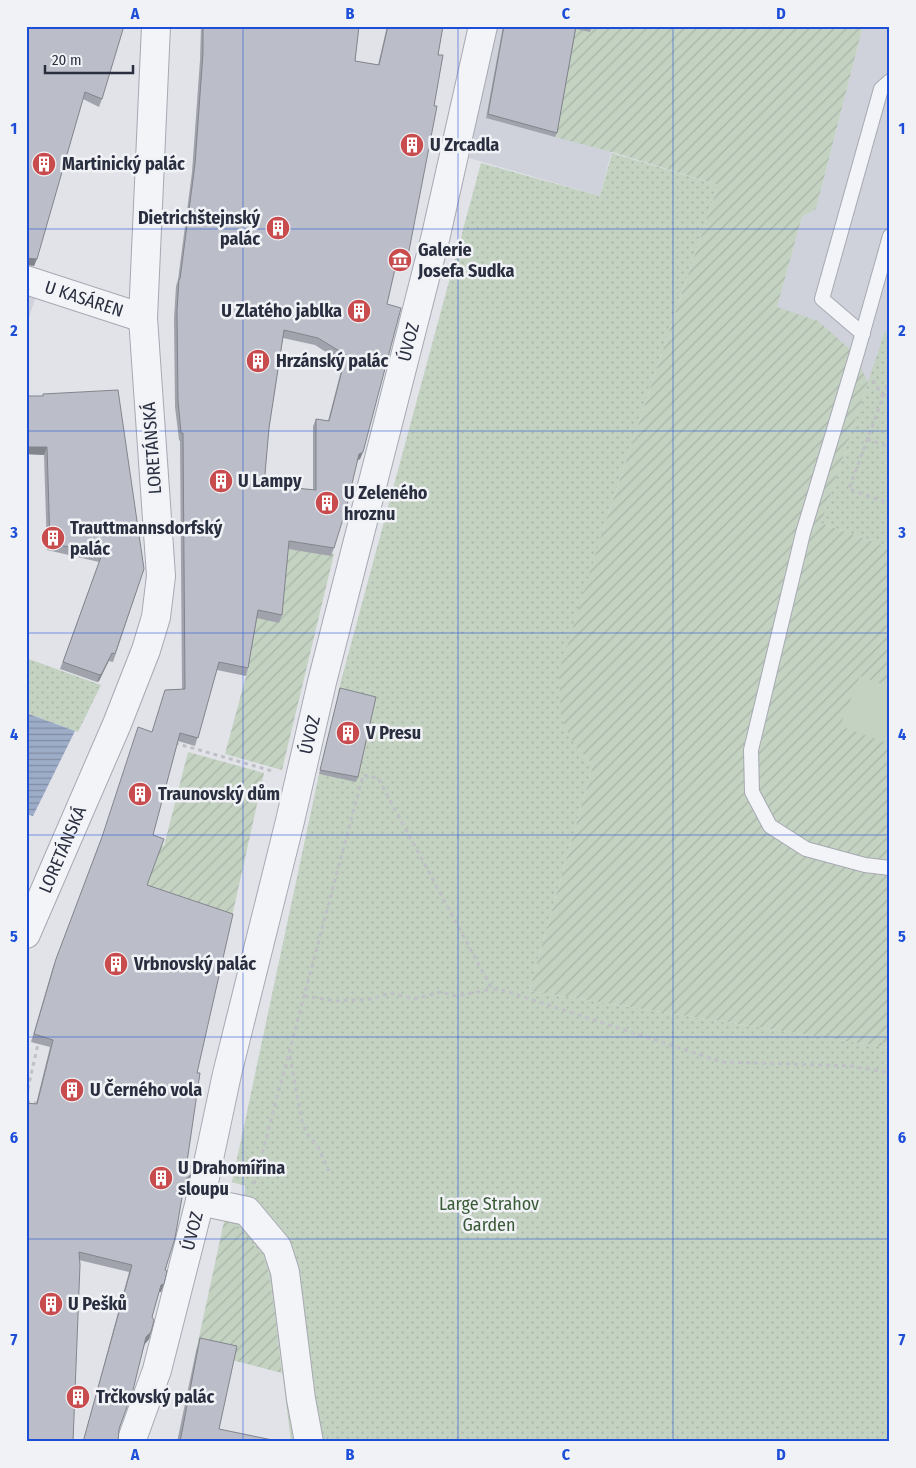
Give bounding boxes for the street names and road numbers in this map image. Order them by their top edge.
street label: U KASÁREN [42,276,126,322]
street label: ÚVOZ [392,320,424,364]
street label: LORETÁNSKÁ [137,401,166,495]
street label: ÚVOZ [294,713,325,756]
street label: LORETÁNSKÁ [34,802,91,896]
street label: ÚVOZ [176,1209,208,1253]

